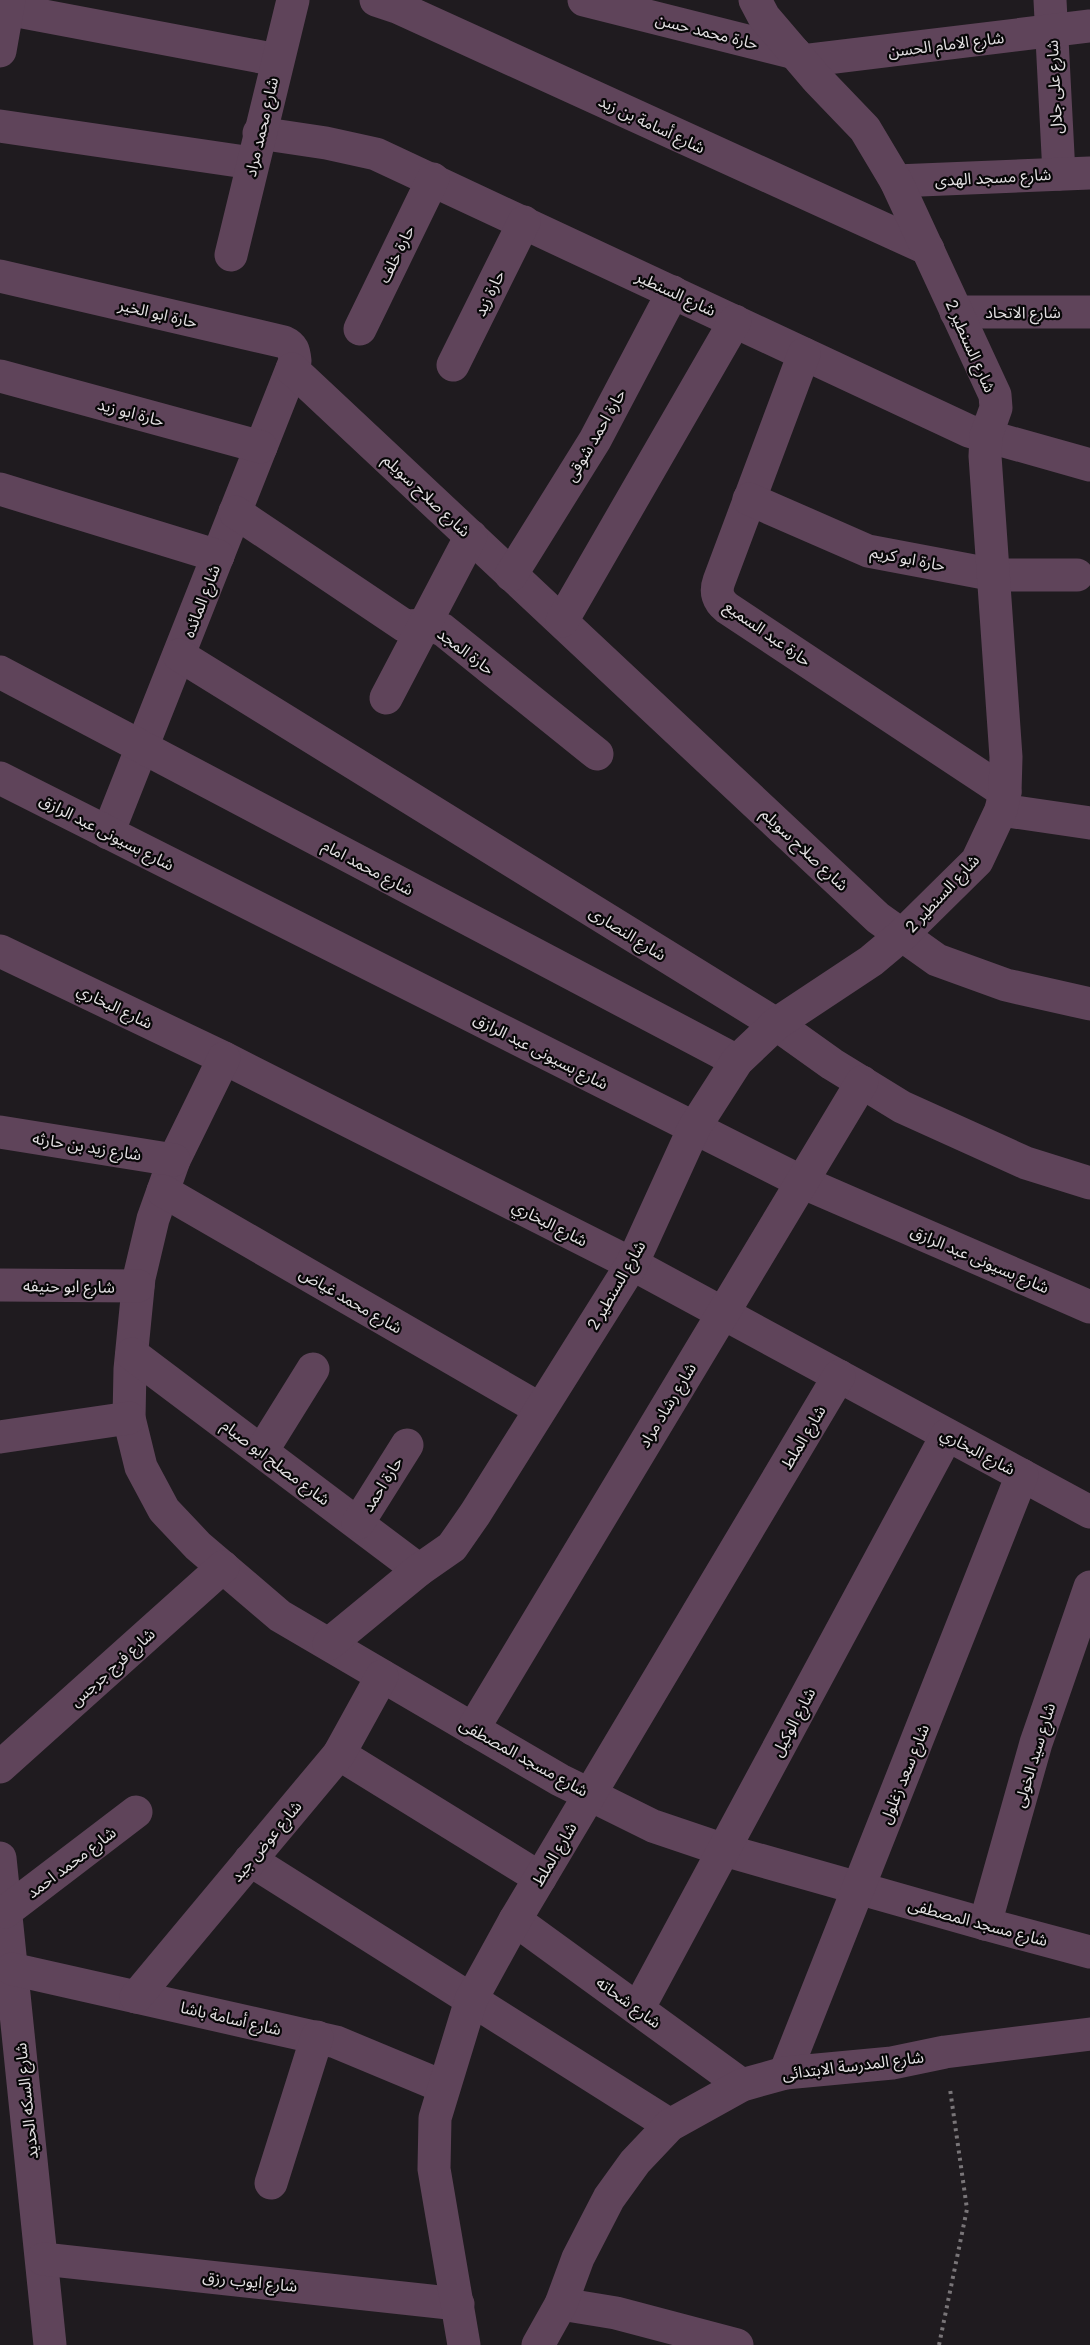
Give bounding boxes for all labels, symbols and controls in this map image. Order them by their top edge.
street label: حارة محمد حسن [654,9,760,53]
street label: شارع الامام الحسن [887,27,1006,64]
street label: شارع على جلال [1042,39,1069,135]
street label: شارع محمد مراد [240,75,285,179]
street label: شارع أسامة بن زيد [594,91,708,160]
street label: شارع مسجد الهدى [934,164,1052,193]
street label: حارة خلف [373,222,419,286]
street label: شارع السنطير [631,265,719,323]
street label: حارة زيد [469,267,509,319]
street label: حارة ابو الخير [116,294,199,332]
street label: شارع السنطير 2 [939,297,1000,397]
street label: شارع الاتحاد [985,302,1061,325]
street label: حارة احمد شوقى [560,385,630,485]
street label: حارة ابو زيد [95,393,167,431]
street label: شارع صلاح سويلم [377,449,475,543]
street label: حارة ابو كريم [868,541,947,578]
street label: شارع المائده [178,562,227,641]
street label: حارة عبد السميع [719,596,815,673]
street label: حارة المجد [434,623,498,679]
street label: شارع بسيونى عبد الرازق [35,789,178,877]
street label: شارع صلاح سويلم [755,803,853,897]
street label: شارع محمد امام [318,835,417,902]
street label: شارع السنطير 2 [901,850,985,938]
street label: شارع النصارى [584,902,670,967]
street label: شارع البخاري [73,979,156,1036]
street label: شارع بسيونى عبد الرازق [469,1008,612,1096]
street label: شارع زيد بن حارثه [31,1128,143,1167]
street label: شارع البخاري [508,1196,591,1253]
street label: شارع بسيونى عبد الرازق [907,1221,1052,1300]
street label: شارع السنطير 2 [582,1237,652,1335]
street label: شارع محمد غياض [295,1263,406,1340]
street label: شارع ابو حنيفه [23,1275,115,1300]
street label: شارع رشاد مراد [634,1359,703,1453]
street label: شارع الملط [776,1402,832,1474]
street label: شارع مصلح ابو صيام [216,1415,334,1512]
street label: شارع البخاري [936,1423,1019,1482]
street label: حارة احمد [357,1453,407,1515]
street label: شارع فرج جرجس [65,1623,161,1713]
street label: شارع الوكيل [767,1684,822,1761]
street label: شارع سيد الخولى [1009,1700,1062,1810]
street label: شارع مسجد المصطفى [455,1713,592,1803]
street label: شارع سعد زغلول [875,1721,936,1828]
street label: شارع عوض جيد [226,1796,308,1888]
street label: شارع الملط [527,1819,583,1891]
street label: شارع محمد احمد [22,1822,121,1904]
street label: شارع مسجد المصطفى [905,1894,1050,1953]
street label: شارع شحاته [591,1972,665,2035]
street label: شارع أسامة باشا [178,1997,283,2042]
street label: شارع السكه الحديد [10,2042,45,2160]
street label: شارع المدرسة الابتدائى [781,2046,925,2087]
street label: شارع ايوب رزق [201,2266,298,2299]

